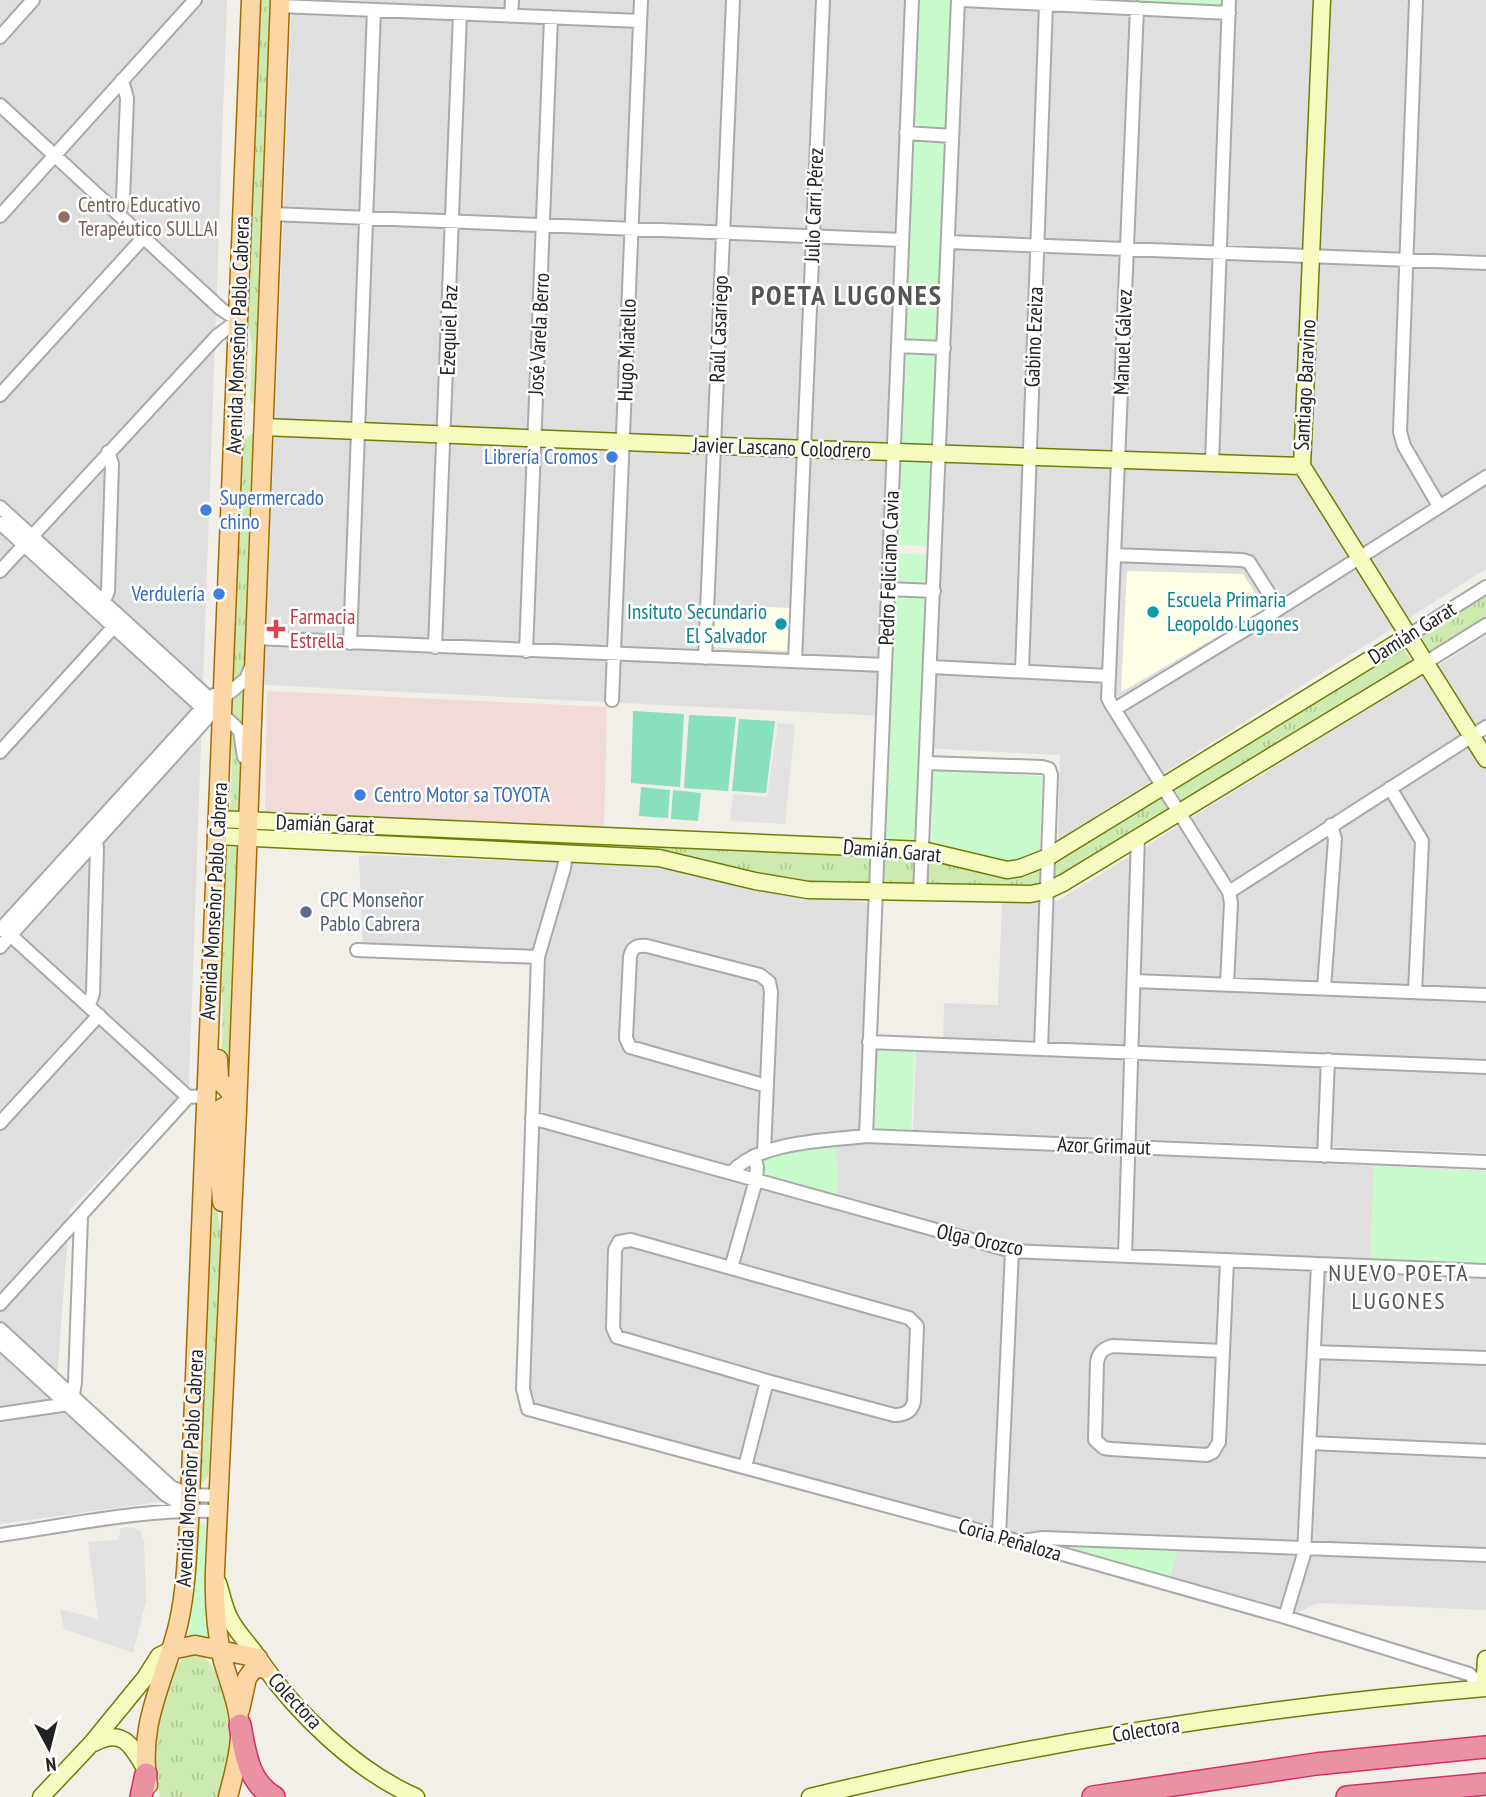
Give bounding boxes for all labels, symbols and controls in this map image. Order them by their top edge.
street label: Julio Carri Pérez [798,147,829,264]
place label: Centro Educativo Terapéutico SULLAI [78,191,218,242]
marker: Centro Educativo Terapéutico SULLAI [56,209,72,225]
street label: Avenida Monseñor Pablo Cabrera [220,216,255,454]
street label: José Varela Berro [522,272,555,397]
street label: Raúl Casariego [703,275,734,383]
district label: POETA LUGONES [751,276,943,313]
street label: Ezequiel Paz [433,284,464,376]
street label: Gabino Ezeiza [1018,286,1049,388]
street label: Manuel Gálvez [1107,289,1138,395]
street label: Hugo Miatello [611,298,642,402]
street label: Santiago Baravino [1288,319,1321,451]
street label: Javier Lascano Colodrero [692,431,871,464]
place label: Librería Cromos [484,443,598,470]
marker: Librería Cromos [604,449,620,465]
place label: Supermercado chino [220,484,324,535]
street label: Pedro Feliciano Cavia [872,490,905,646]
marker: Supermercado chino [198,502,214,518]
place label: Verdulería [130,580,205,607]
marker: Verdulería [211,586,227,602]
place label: Escuela Primaria Leopoldo Lugones [1167,586,1299,637]
street label: Damián Garat [1363,595,1461,670]
place label: Insituto Secundario El Salvador [627,598,767,649]
place label: Farmacia Estrella [290,603,355,654]
marker: Escuela Primaria Leopoldo Lugones [1145,604,1161,620]
marker: Insituto Secundario El Salvador [773,616,789,632]
marker: Farmacia Estrella [268,621,284,637]
street label: Avenida Monseñor Pablo Cabrera [194,781,233,1021]
place label: Centro Motor sa TOYOTA [374,781,550,808]
marker: Centro Motor sa TOYOTA [352,787,368,803]
street label: Damián Garat [275,808,375,839]
street label: Damián Garat [842,833,942,868]
place label: CPC Monseñor Pablo Cabrera [320,886,424,937]
marker: CPC Monseñor Pablo Cabrera [298,904,314,920]
street label: Azor Grimaut [1057,1130,1152,1161]
street label: Olga Orozco [934,1217,1026,1262]
district label: NUEVO POETA LUGONES [1328,1257,1470,1316]
street label: Avenida Monseñor Pablo Cabrera [170,1348,209,1588]
street label: Coria Peñaloza [955,1512,1065,1567]
street label: Colectora [262,1667,328,1735]
street label: Colectora [1110,1711,1182,1748]
north arrow [14,1713,84,1783]
text: N [45,1752,58,1777]

